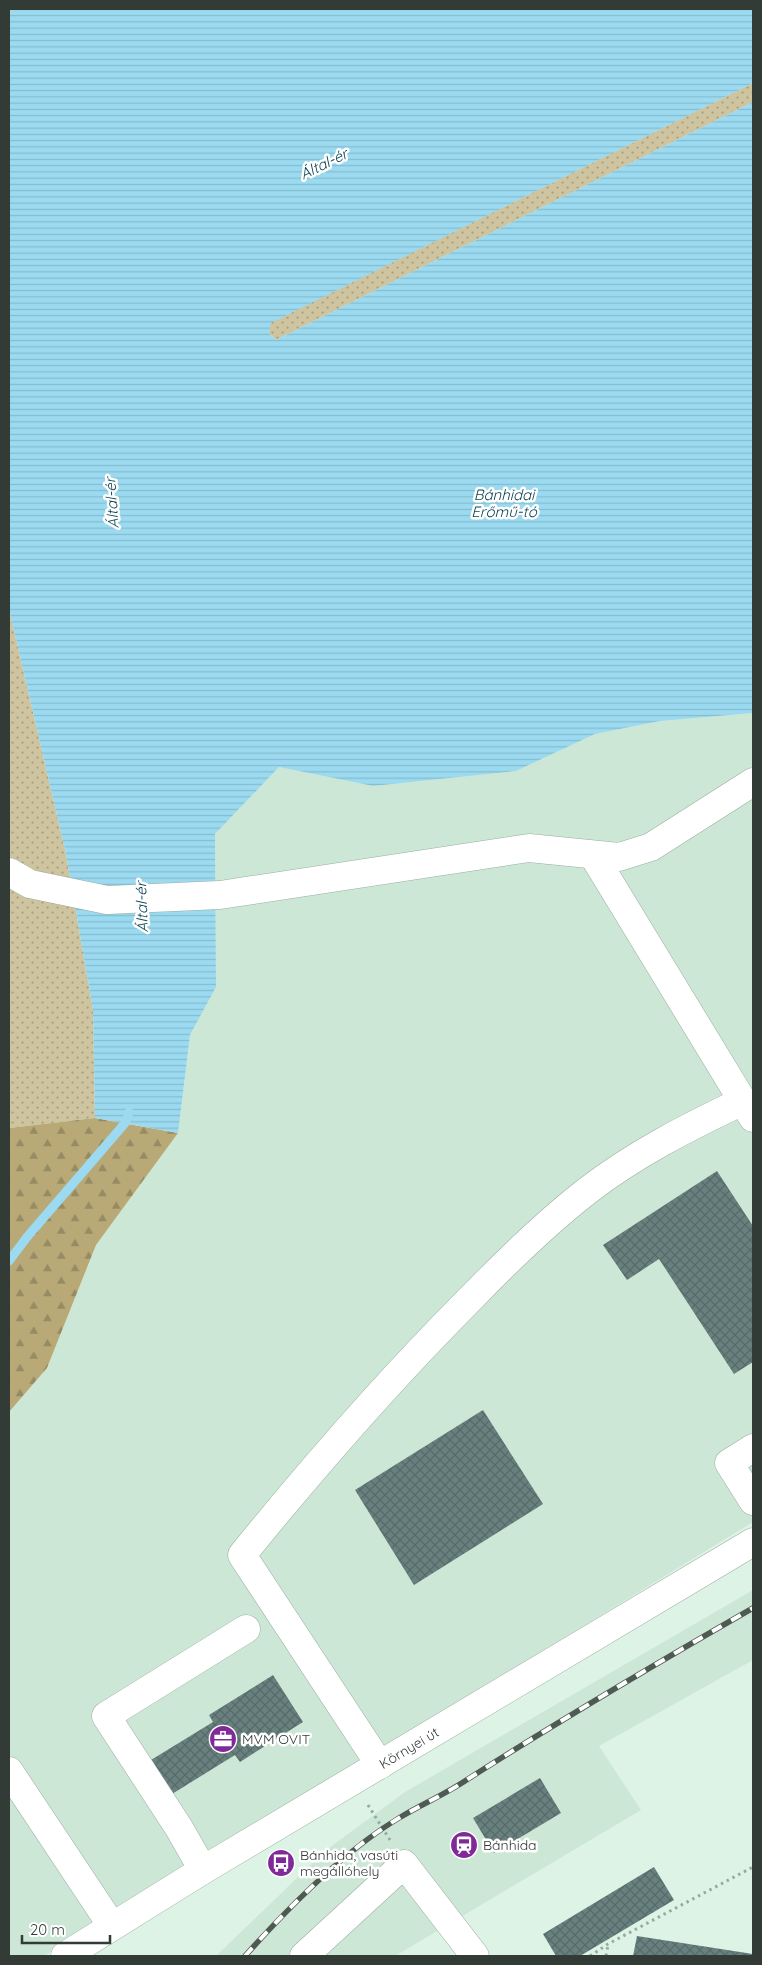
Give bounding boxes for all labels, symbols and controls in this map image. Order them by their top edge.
water label: Által-ér [297,143,353,183]
water label: Által-ér [100,475,123,529]
water label: Bánhidai Erőmű-tó [471,485,538,521]
water label: Által-ér [131,879,152,933]
street label: Környei út [376,1723,442,1773]
office icon: MVM OVIT [208,1724,238,1754]
place label: MVM OVIT [242,1730,310,1748]
station icon: Bánhida [449,1830,479,1860]
place label: Bánhida [483,1836,537,1854]
place label: Bánhida, vasúti megállóhely [300,1846,398,1880]
bus stop icon: Bánhida, vasúti megállóhely [266,1848,296,1878]
scale bar [22,1912,110,1944]
text: 20 m [30,1920,65,1939]

